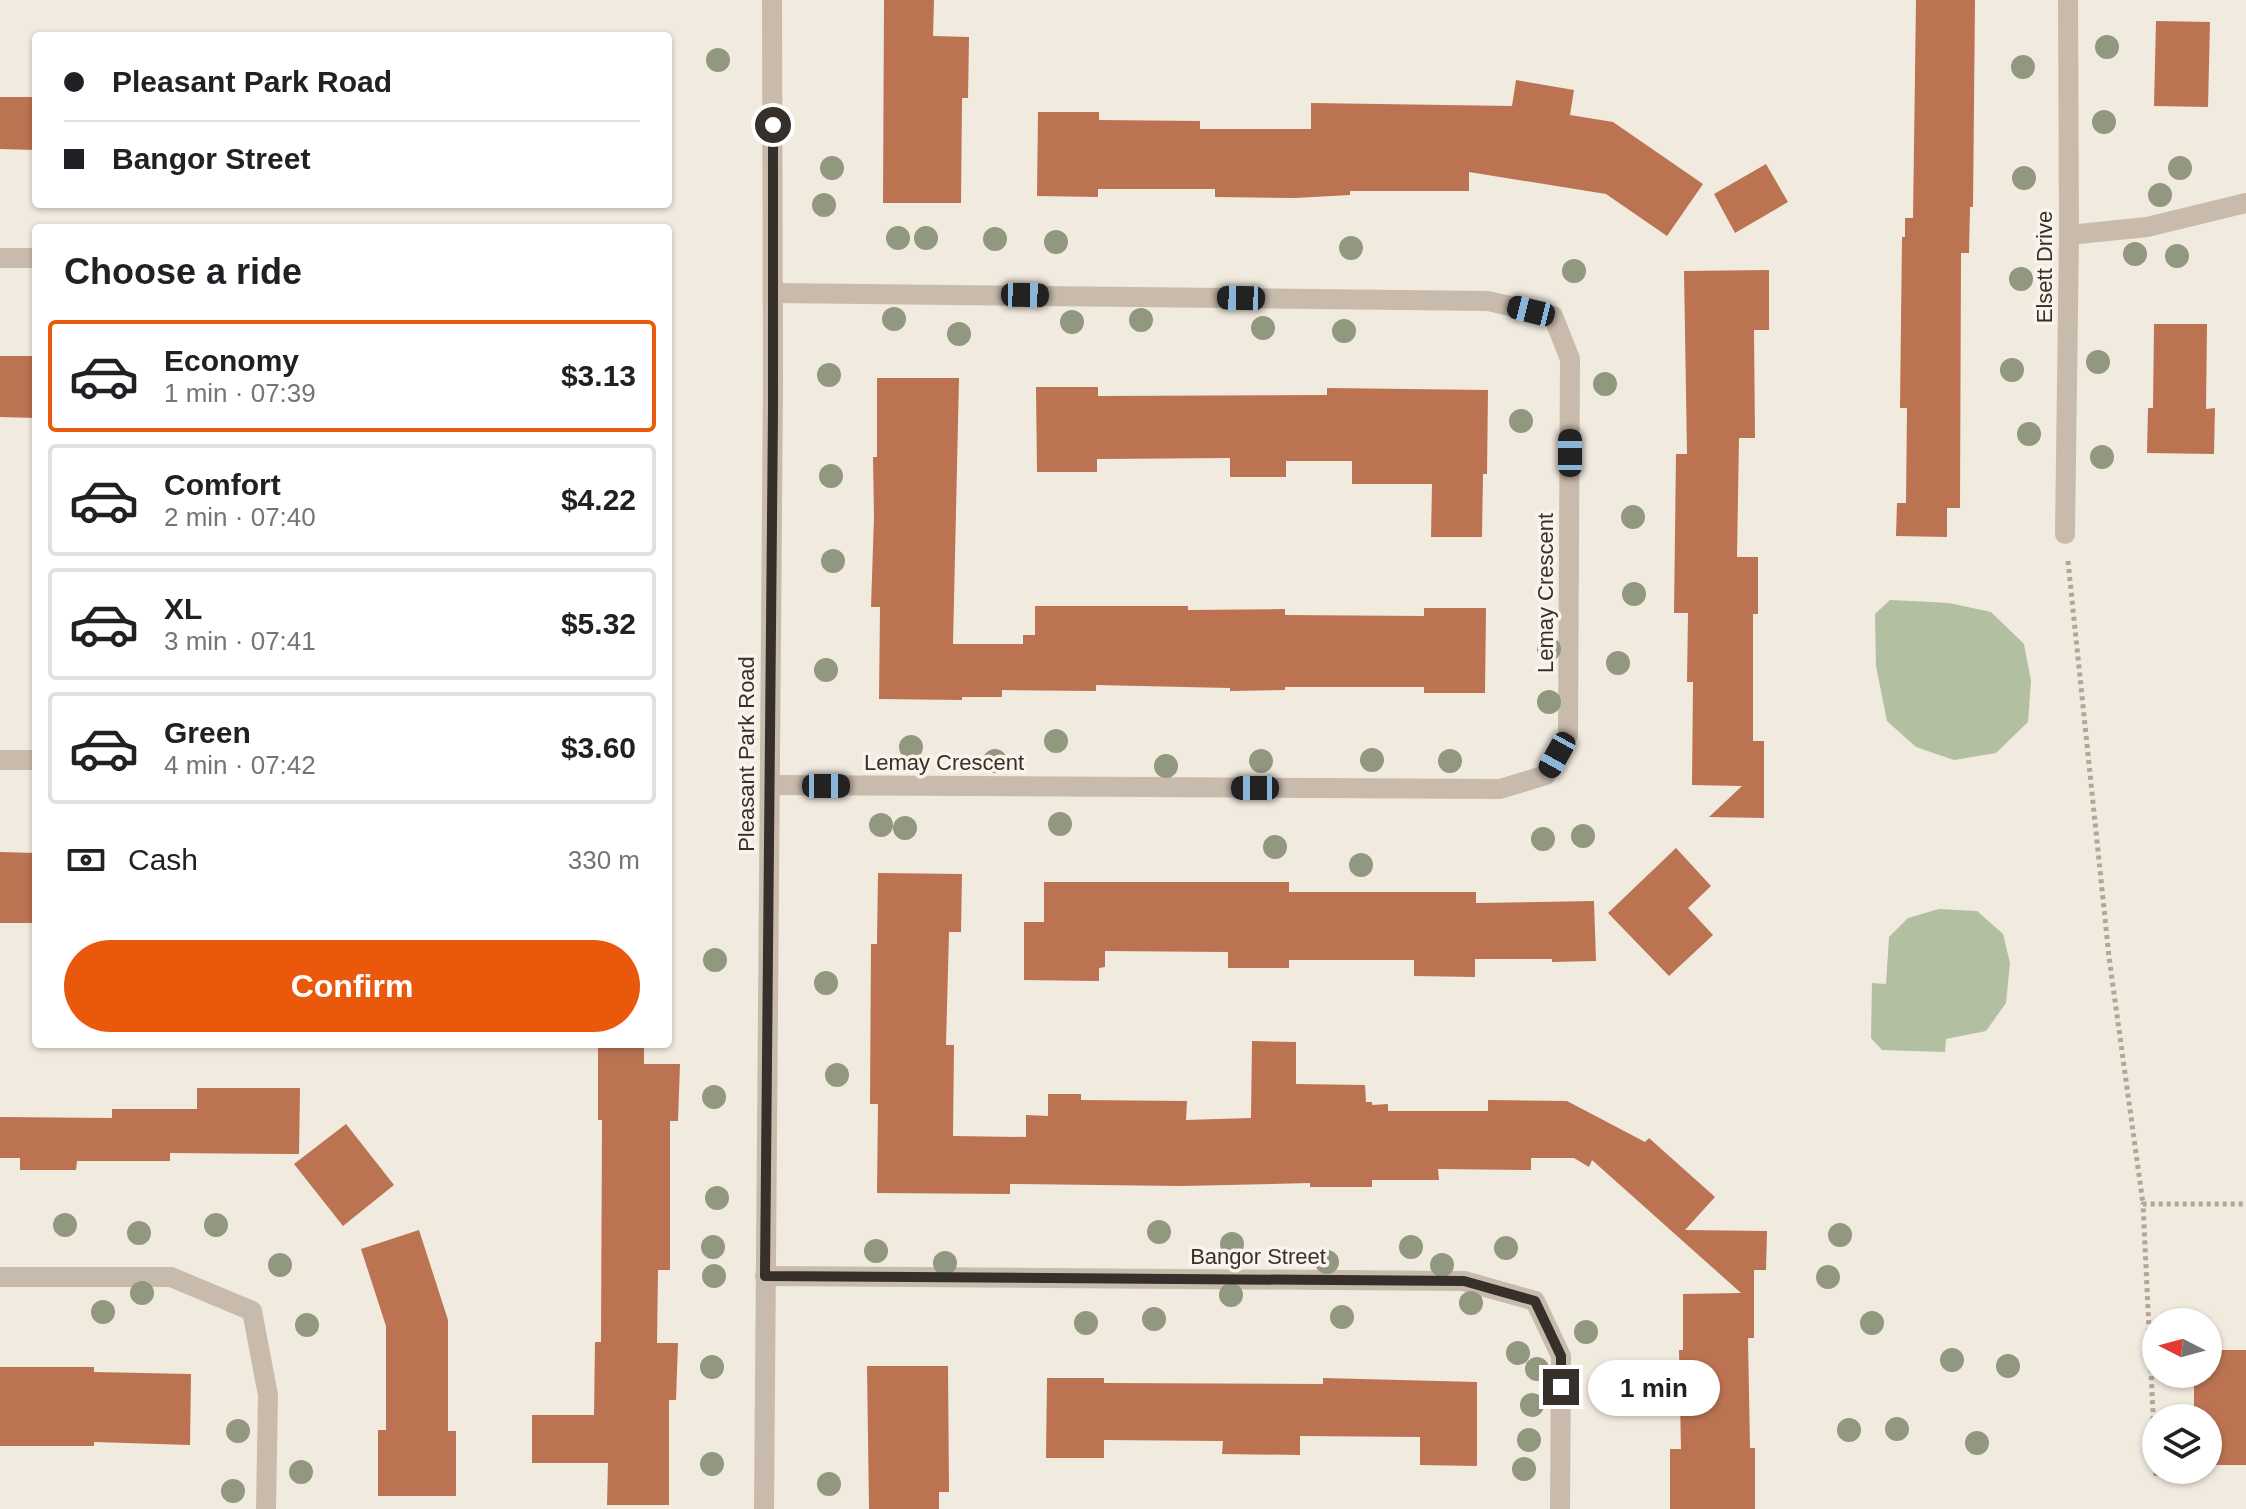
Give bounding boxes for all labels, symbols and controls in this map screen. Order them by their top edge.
text: Pleasant Park Road [112,65,392,98]
route start [755,107,791,143]
text: Bangor Street [112,142,310,175]
street label: Elsett Drive [2032,211,2057,323]
text: Choose a ride [64,251,302,292]
car [1001,283,1049,307]
car [1217,286,1265,310]
car [1505,294,1557,328]
icon: car [68,340,140,412]
text: Economy [164,344,299,377]
text: $3.13 [561,359,636,392]
text: 1 min · 07:39 [164,378,316,408]
car [1558,429,1582,477]
icon: car [68,464,140,536]
text: Comfort [164,468,281,501]
text: $4.22 [561,483,636,516]
text: 2 min · 07:40 [164,502,316,532]
street label: Lemay Crescent [1533,513,1558,673]
icon: car [68,588,140,660]
text: XL [164,592,202,625]
text: $5.32 [561,607,636,640]
text: 3 min · 07:41 [164,626,316,656]
street label: Pleasant Park Road [734,656,759,852]
icon: car [68,712,140,784]
text: Green [164,716,251,749]
car [1535,728,1579,782]
text: $3.60 [561,731,636,764]
text: 4 min · 07:42 [164,750,316,780]
street label: Lemay Crescent [864,750,1024,775]
car [802,774,850,798]
car [1231,776,1279,800]
icon: cash [64,838,108,882]
text: Cash [128,843,198,876]
text: 330 m [568,845,640,875]
button: Confirm [64,940,640,1032]
street label: Bangor Street [1190,1244,1326,1269]
north arrow [2142,1308,2222,1388]
map controls [2142,1308,2222,1484]
callout: 1 min [1589,1359,1721,1415]
route end [1543,1369,1579,1405]
text: 1 min [1620,1373,1688,1403]
button: layers [2142,1404,2222,1484]

